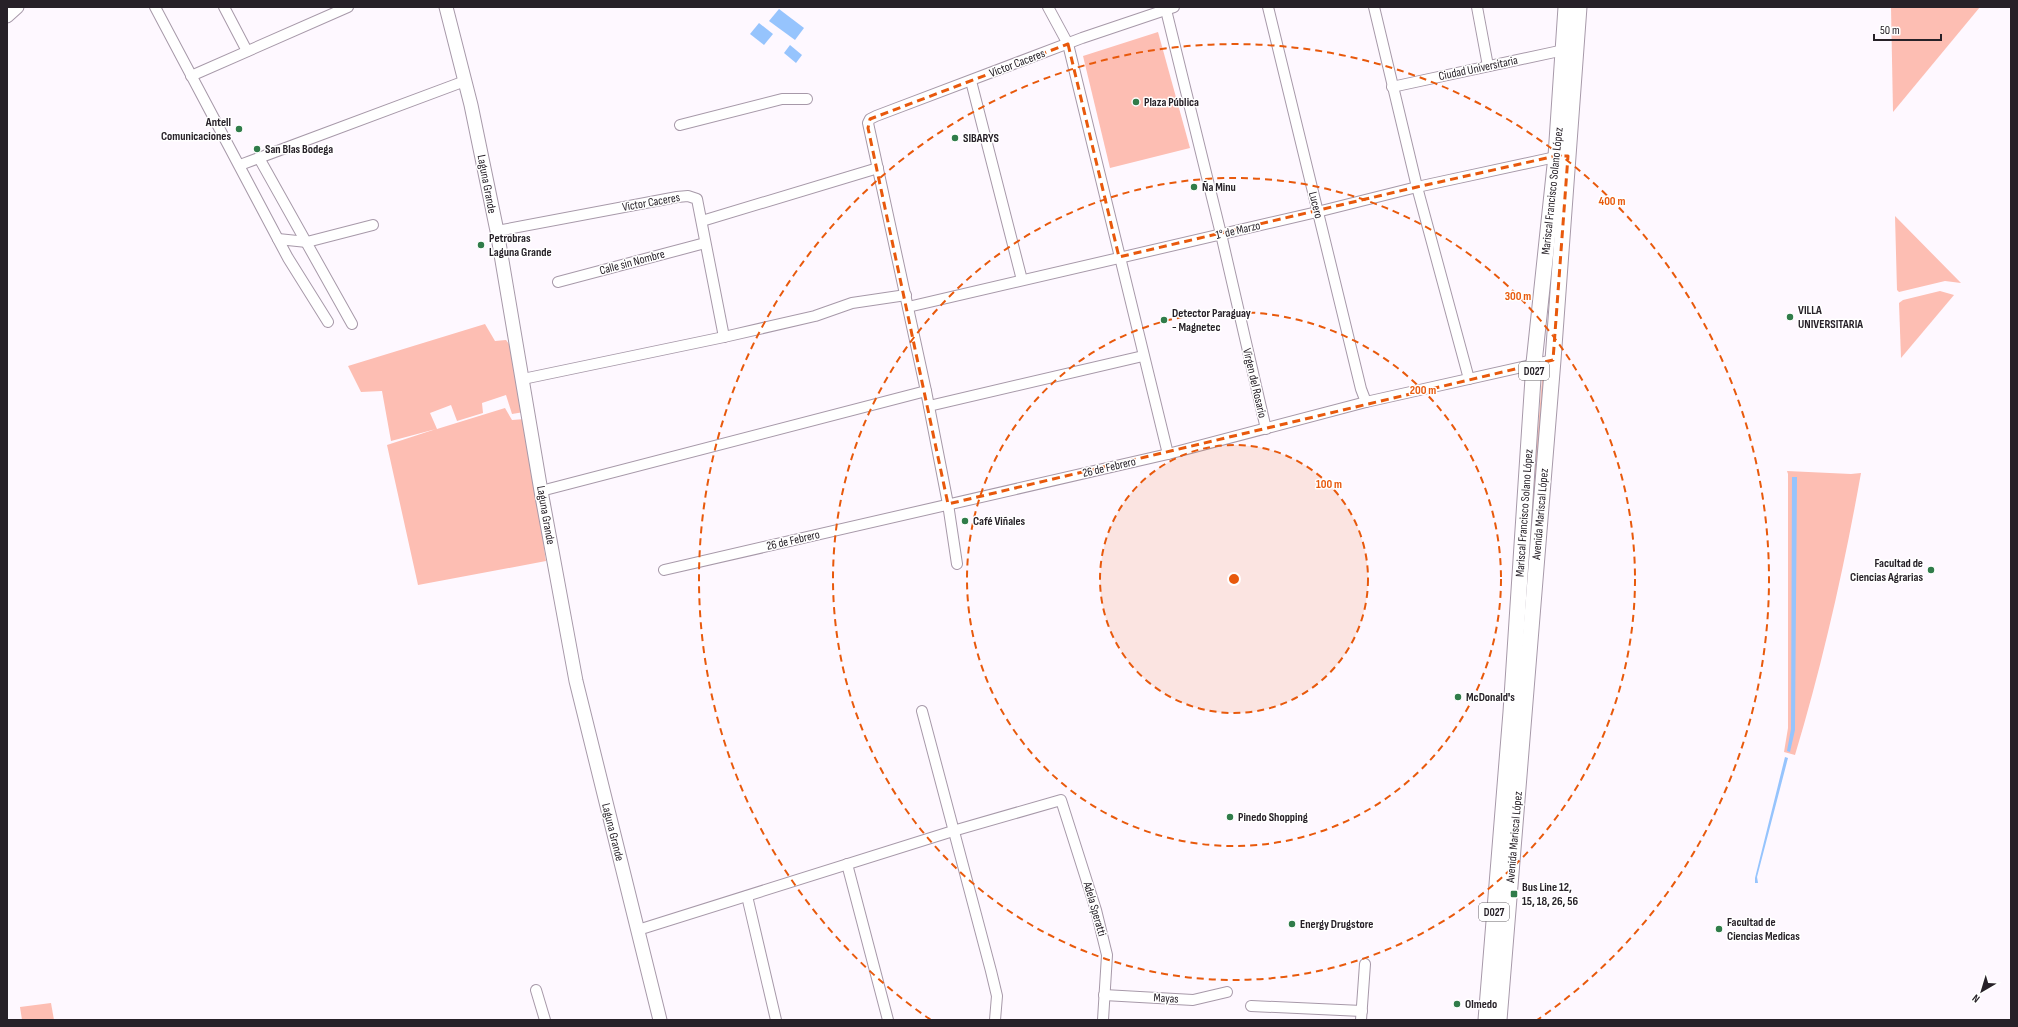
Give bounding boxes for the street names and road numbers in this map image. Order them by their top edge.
street label: Victor Caceres [987,46,1047,81]
street label: Ciudad Universitaria [1437,53,1519,84]
street label: Mariscal Francisco Solano López [1538,126,1567,256]
street label: Laguna Grande [473,154,500,215]
street label: Victor Caceres [621,190,681,215]
street label: Lucero [1305,190,1326,220]
street label: 1° de Marzo [1214,218,1262,243]
street label: Calle sin Nombre [598,247,667,278]
street label: Virgen del Rosario [1239,347,1270,420]
road number: D027 [1519,362,1549,380]
street label: Mariscal Francisco Solano López [1513,448,1536,577]
street label: 26 de Febrero [1081,454,1137,481]
street label: Avenida Mariscal López [1529,467,1552,561]
street label: Laguna Grande [533,485,558,546]
street label: 26 de Febrero [765,527,821,554]
street label: Avenida Mariscal López [1503,790,1526,884]
street label: Laguna Grande [598,801,627,863]
street label: Adela Speratti [1079,879,1109,938]
road number: D027 [1479,903,1509,921]
street label: Mayas [1153,990,1179,1007]

